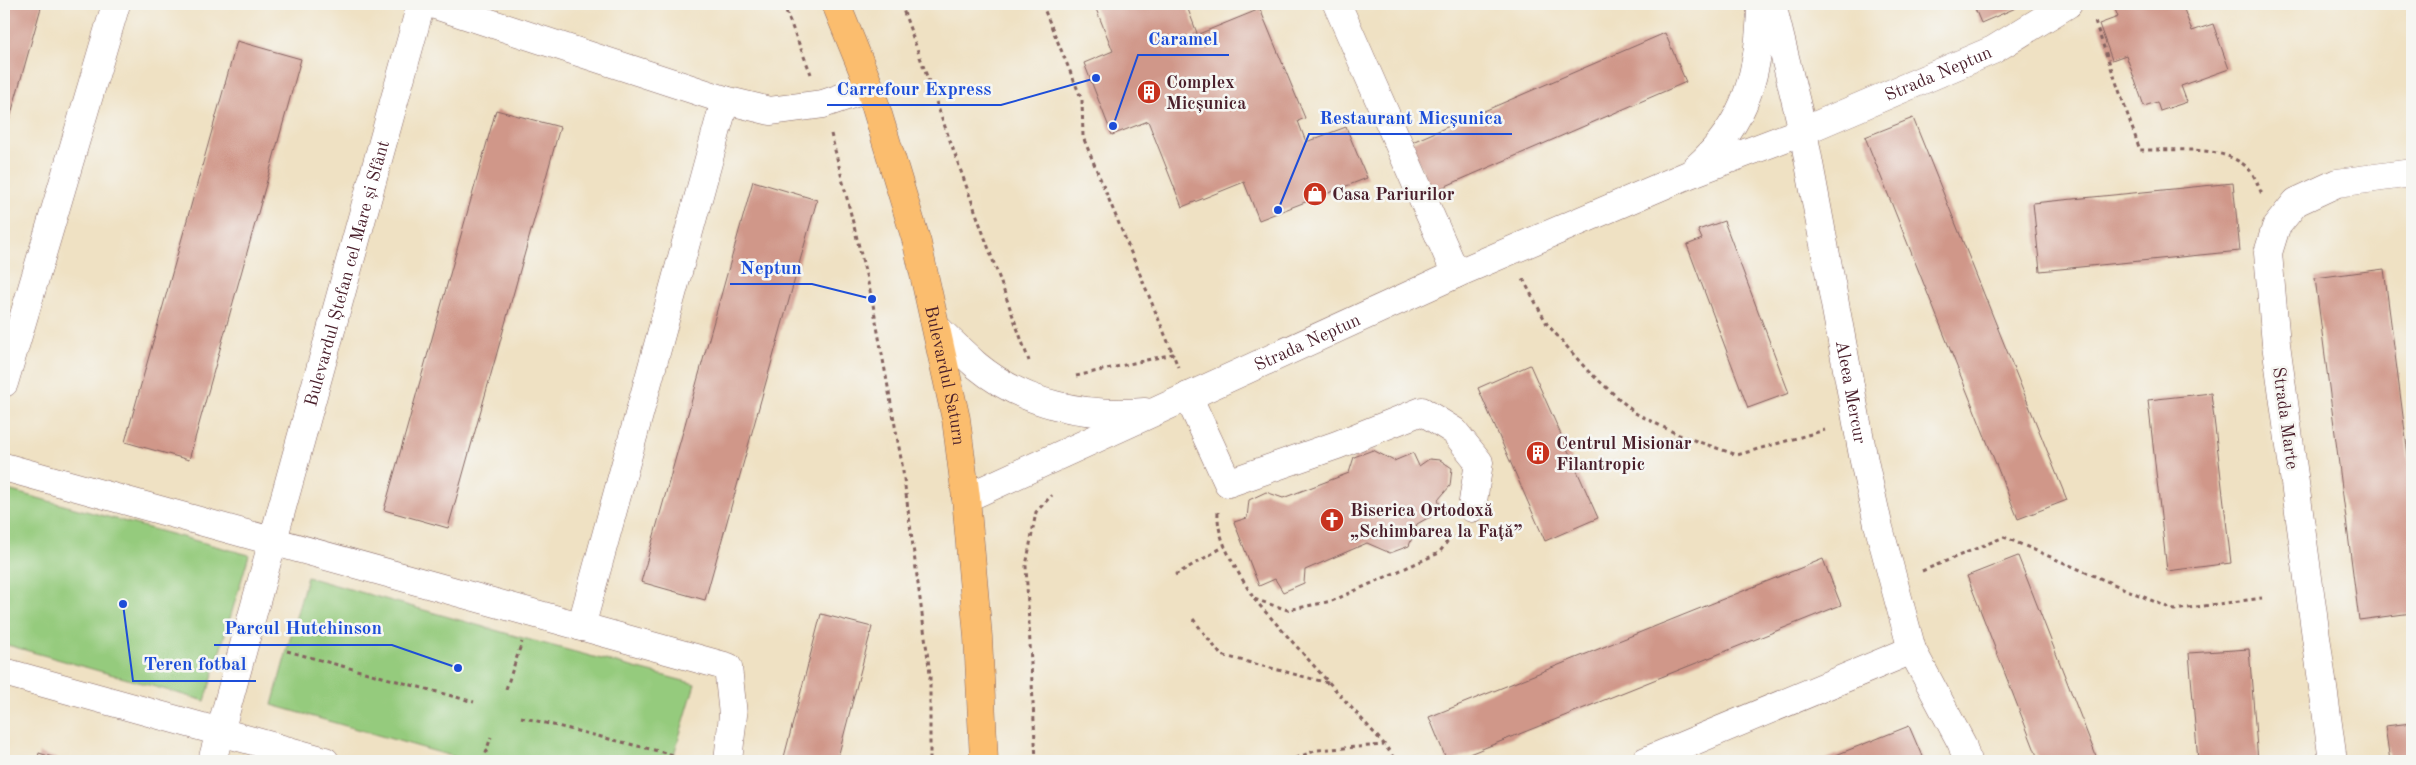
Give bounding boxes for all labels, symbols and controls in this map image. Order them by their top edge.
callout: Caramel [1138,21,1229,55]
text: Caramel [1148,31,1218,50]
street label: Strada Neptun [1882,44,1995,105]
callout: Carrefour Express [827,71,1001,105]
place label: Complex Micșunica [1166,74,1246,113]
building icon: Complex Micșunica [1136,79,1162,105]
text: Carrefour Express [837,81,991,100]
callout: Restaurant Micșunica [1309,100,1512,134]
text: Restaurant Micșunica [1319,110,1503,129]
street label: Bulevardul Ștefan cel Mare și Sfânt [302,138,393,409]
shop icon: Casa Pariurilor [1302,181,1328,207]
place label: Casa Pariurilor [1332,186,1455,204]
callout: Neptun [730,250,812,284]
text: Neptun [740,260,802,279]
street label: Bulevardul Saturn [921,304,967,447]
street label: Strada Neptun [1252,311,1363,375]
street label: Aleea Mercur [1832,339,1869,446]
street label: Strada Marte [2269,366,2301,470]
place label: Centrul Misionar Filantropic [1556,435,1692,474]
building icon: Centrul Misionar Filantropic [1525,440,1551,466]
place label: Biserica Ortodoxă „Schimbarea la Față” [1350,502,1523,541]
church icon: Biserica Ortodoxă „Schimbarea la Față” [1319,507,1345,533]
callout: Parcul Hutchinson [214,611,392,645]
text: Parcul Hutchinson [224,620,382,639]
callout: Teren fotbal [133,647,256,681]
text: Teren fotbal [143,656,247,675]

